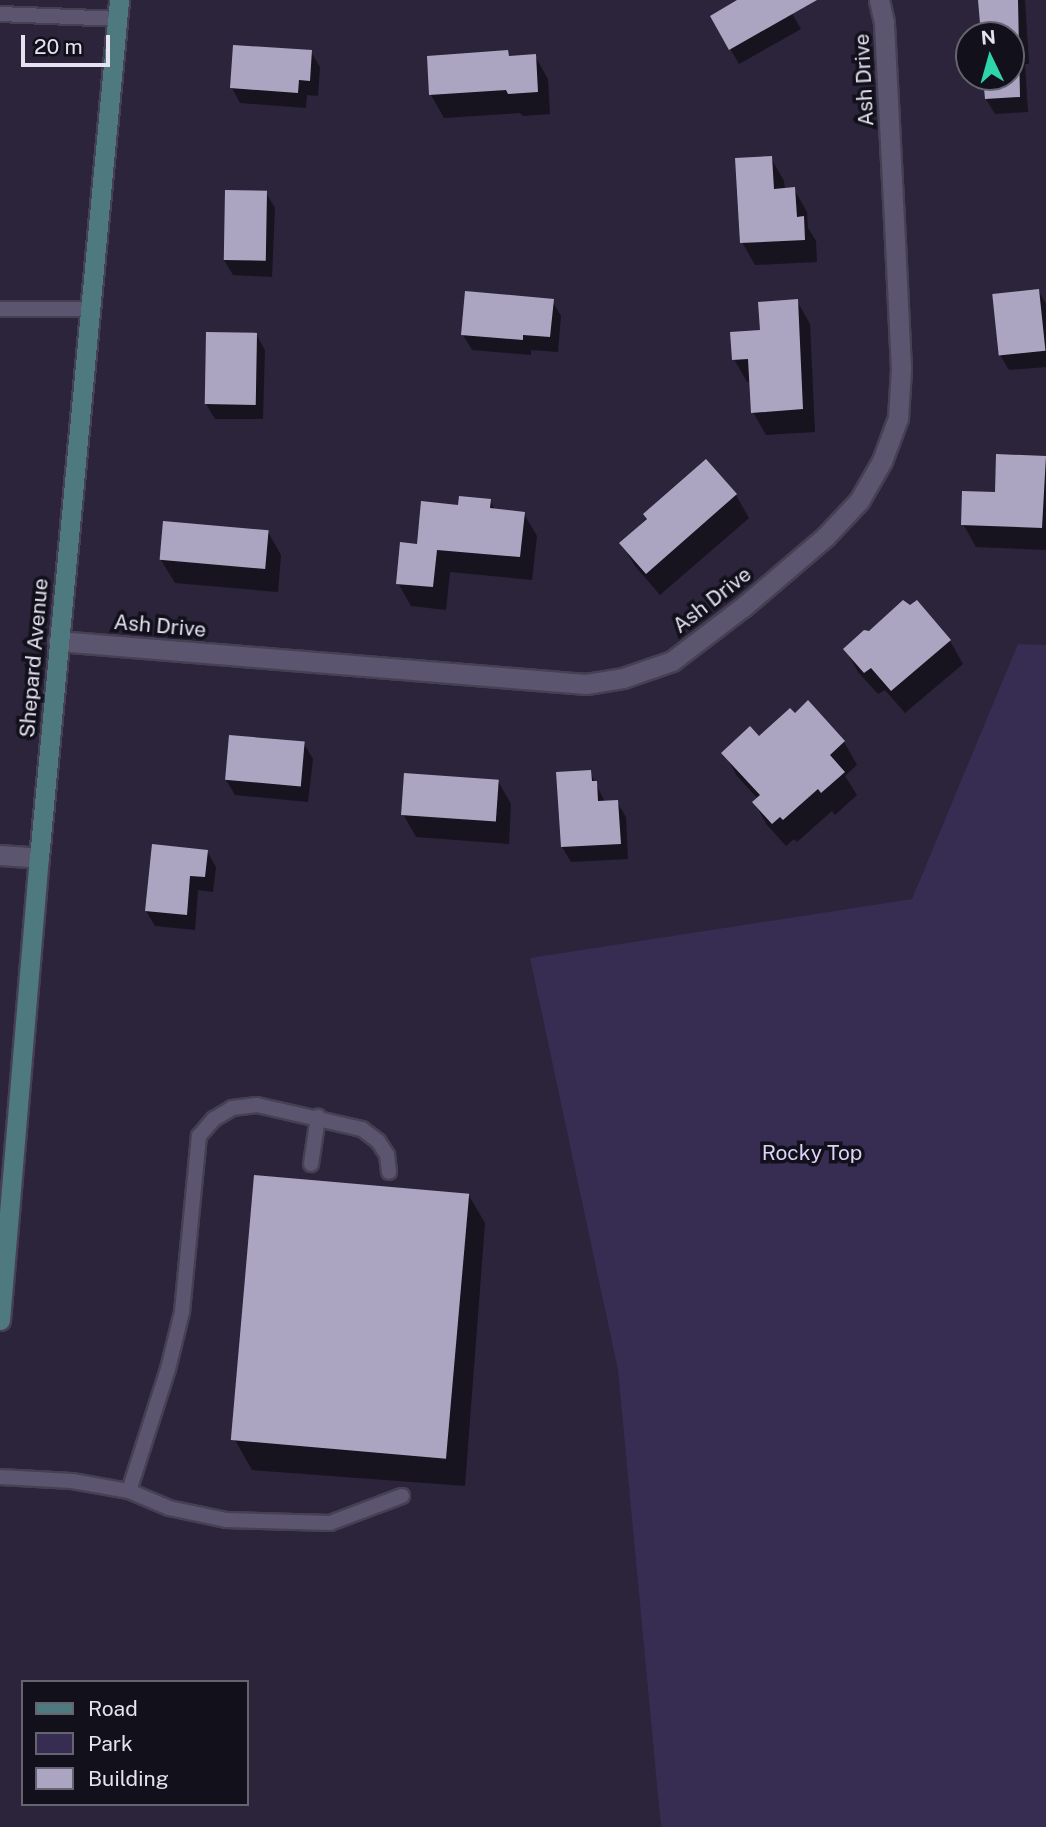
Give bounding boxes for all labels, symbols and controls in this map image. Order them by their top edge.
scale bar [24,21,114,65]
north arrow [955,21,1025,91]
text: N [980,25,997,49]
street label: Ash Drive [849,33,879,127]
text: 20 m [34,34,83,59]
street label: Ash Drive [668,562,756,638]
street label: Shepard Avenue [14,577,54,739]
street label: Ash Drive [113,609,207,643]
park label: Rocky Top [762,1140,862,1166]
legend [21,1680,248,1806]
text: Road [88,1696,138,1721]
text: Park [88,1731,133,1756]
text: Building [88,1766,169,1791]

